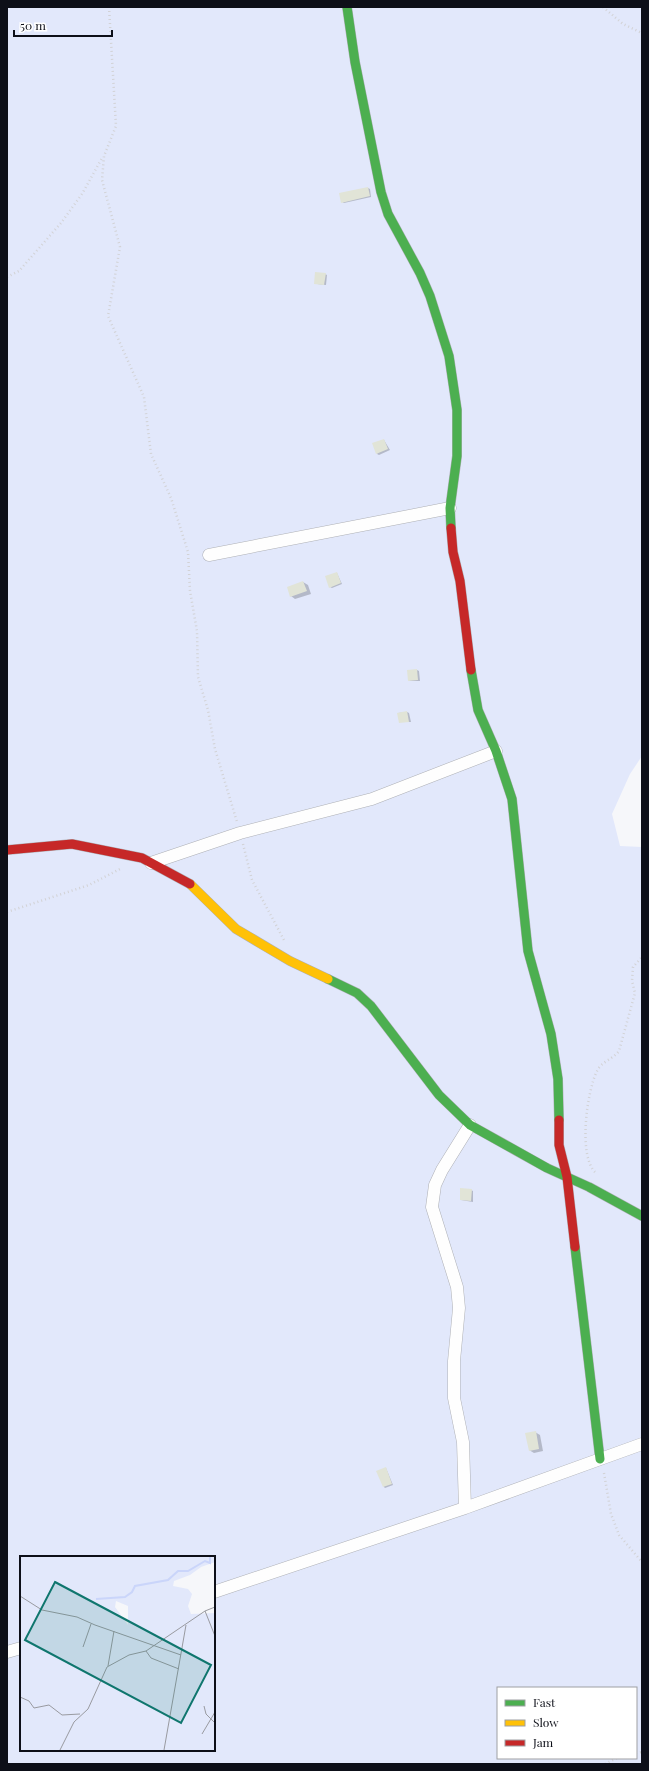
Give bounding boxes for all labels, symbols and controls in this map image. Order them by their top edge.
scale bar [14,12,112,38]
text: 50 m [20,17,46,33]
inset map [20,1556,215,1751]
legend [497,1687,637,1759]
text: Fast [533,1694,556,1710]
text: Slow [533,1714,559,1730]
text: Jam [532,1734,554,1750]

